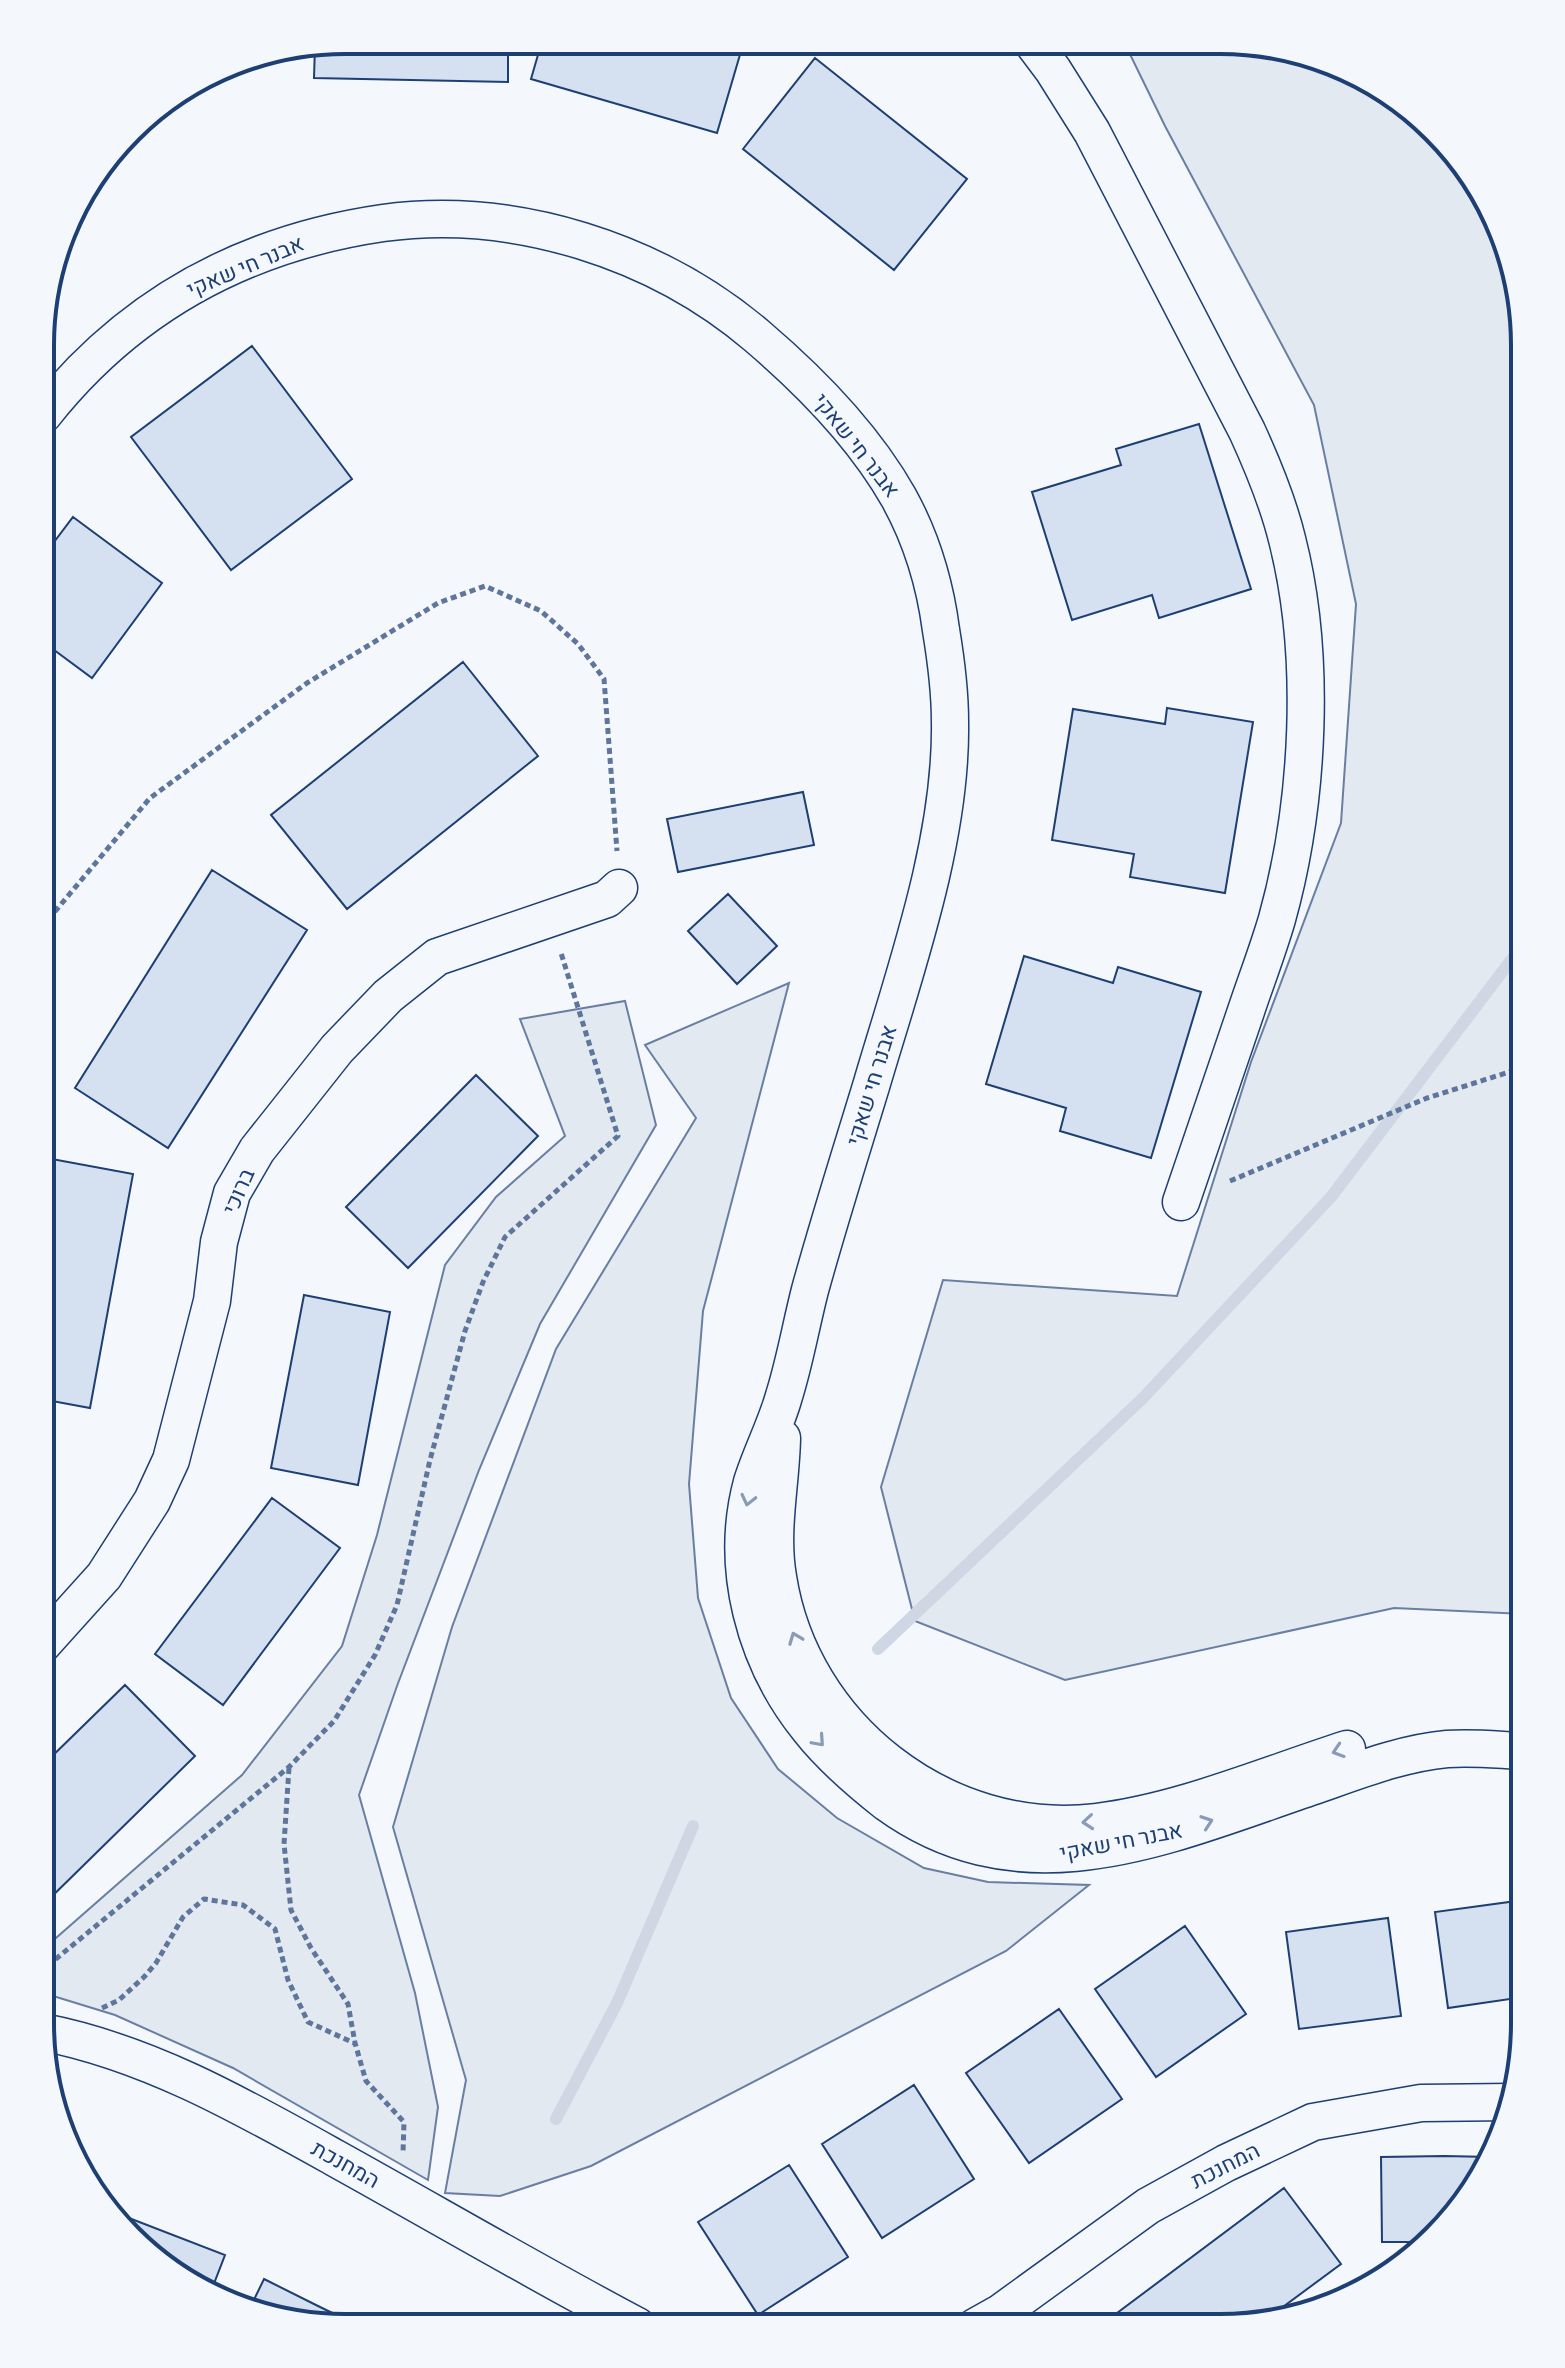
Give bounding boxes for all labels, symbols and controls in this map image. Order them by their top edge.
street label: אבנר חי שאקי [183,231,307,302]
street label: אבנר חי שאקי [808,389,905,502]
street label: אבנר חי שאקי [841,1022,902,1148]
street label: ברוכי [217,1164,260,1218]
one-way arrow [740,1493,757,1507]
one-way arrow [788,1632,805,1646]
one-way arrow [809,1731,824,1746]
one-way arrow [1332,1742,1346,1758]
one-way arrow [1081,1814,1094,1831]
one-way arrow [1199,1815,1213,1831]
street label: אבנר חי שאקי [1058,1817,1185,1866]
street label: המחנכת [307,2136,384,2193]
street label: המחנכת [1187,2138,1264,2193]

